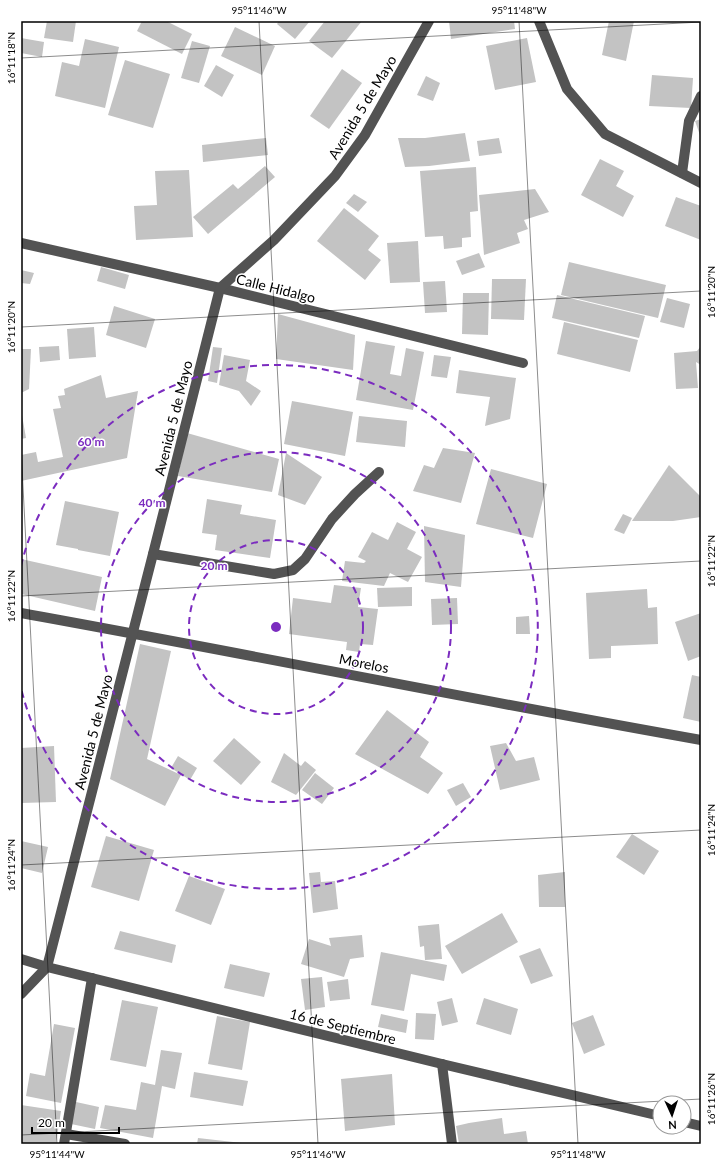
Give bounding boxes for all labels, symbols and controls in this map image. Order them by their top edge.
text: 95°11'46"W [231,4,287,16]
text: 95°11'48"W [491,4,547,16]
text: 16°11'18"N [5,32,17,84]
street label: Avenida 5 de Mayo [324,52,400,162]
text: 16°11'20"N [705,266,717,318]
street label: Calle Hidalgo [235,270,317,306]
text: 16°11'20"N [5,301,17,353]
street label: Avenida 5 de Mayo [150,359,196,477]
text: 60 m [78,434,104,449]
text: 40 m [139,495,165,510]
text: 16°11'22"N [705,535,717,587]
text: 20 m [201,558,227,573]
text: 16°11'22"N [5,570,17,622]
centre of rings [269,620,283,634]
street label: Morelos [338,650,390,676]
street label: Avenida 5 de Mayo [70,673,116,791]
text: 16°11'24"N [705,804,717,856]
text: 16°11'24"N [5,839,17,891]
street label: 16 de Septiembre [288,1005,398,1047]
text: 16°11'26"N [705,1073,717,1125]
north arrow [652,1095,692,1135]
scale bar [32,1109,119,1135]
text: 20 m [38,1115,65,1130]
text: N [668,1119,677,1132]
text: 95°11'44"W [29,1148,85,1160]
text: 95°11'46"W [290,1148,346,1160]
text: 95°11'48"W [550,1148,606,1160]

